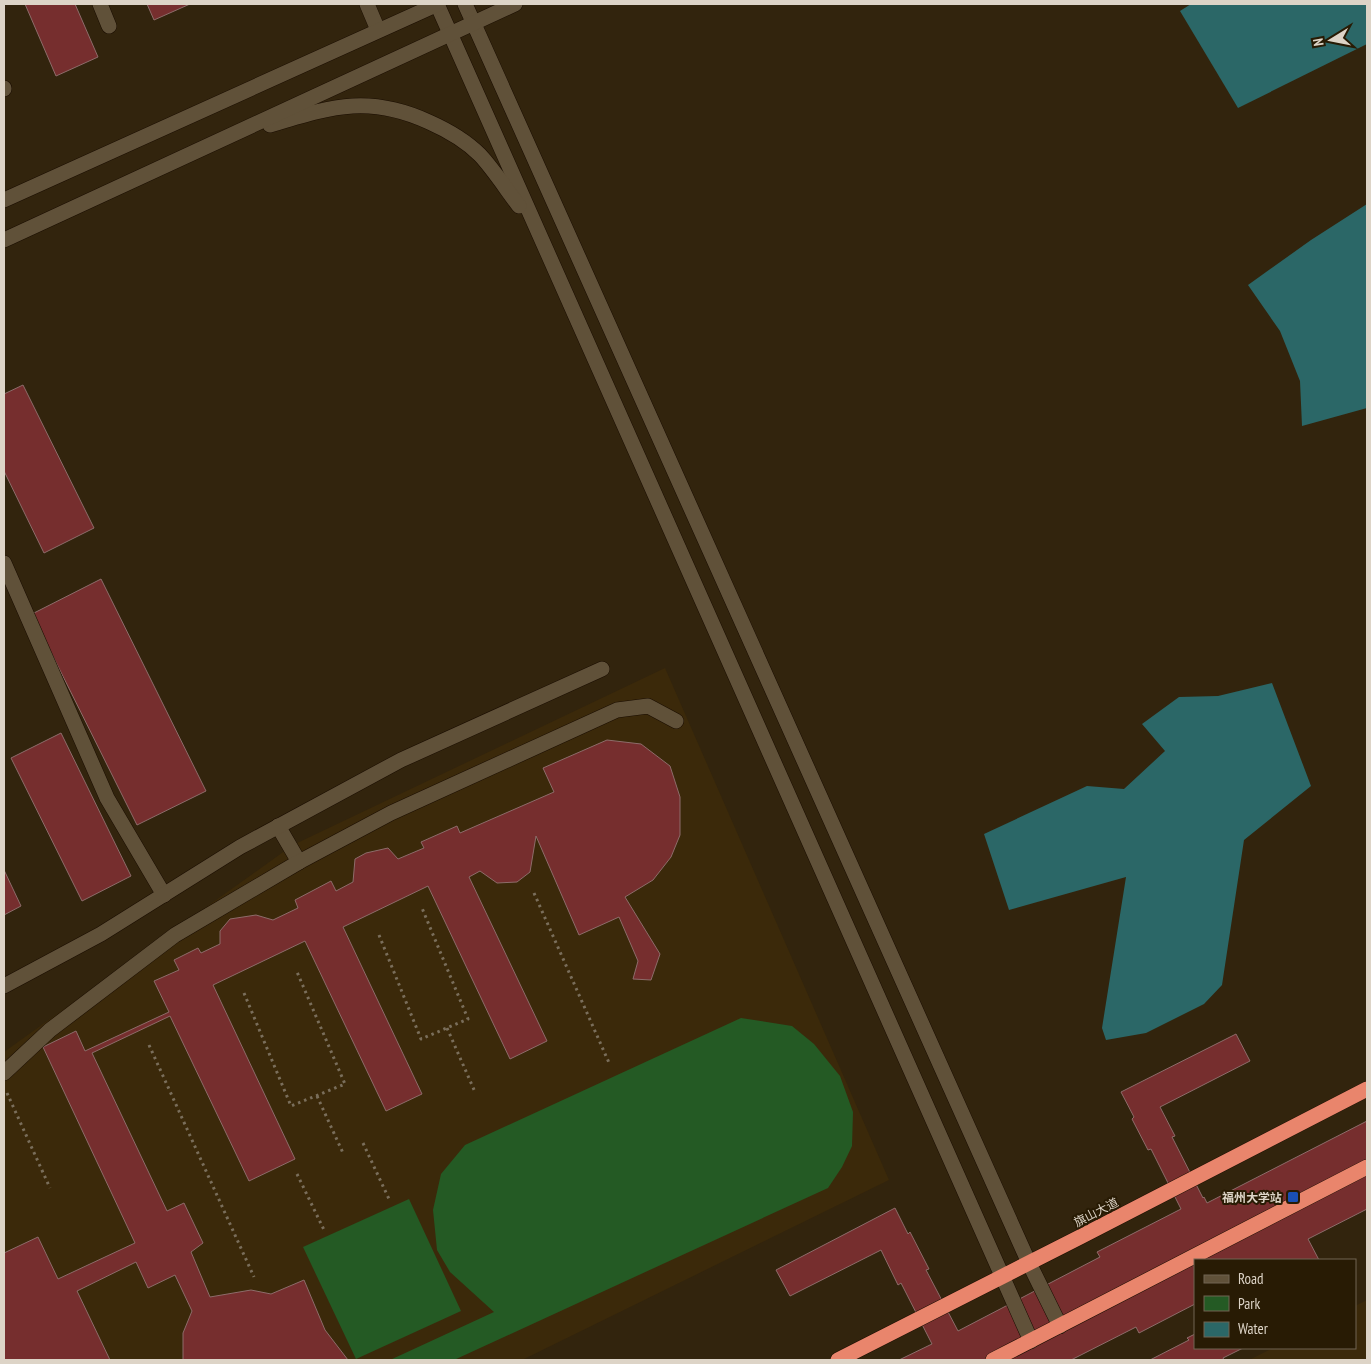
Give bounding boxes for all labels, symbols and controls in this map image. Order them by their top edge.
north arrow [1306,15,1356,65]
text: N [1309,37,1328,48]
place label: 福州大学站 [1222,1190,1282,1205]
marker: 福州大学站 [1286,1190,1300,1204]
street label: 旗山大道 [1071,1194,1121,1230]
legend [1194,1259,1356,1349]
text: Road [1238,1269,1264,1288]
text: Park [1238,1294,1260,1313]
text: Water [1238,1319,1269,1338]

